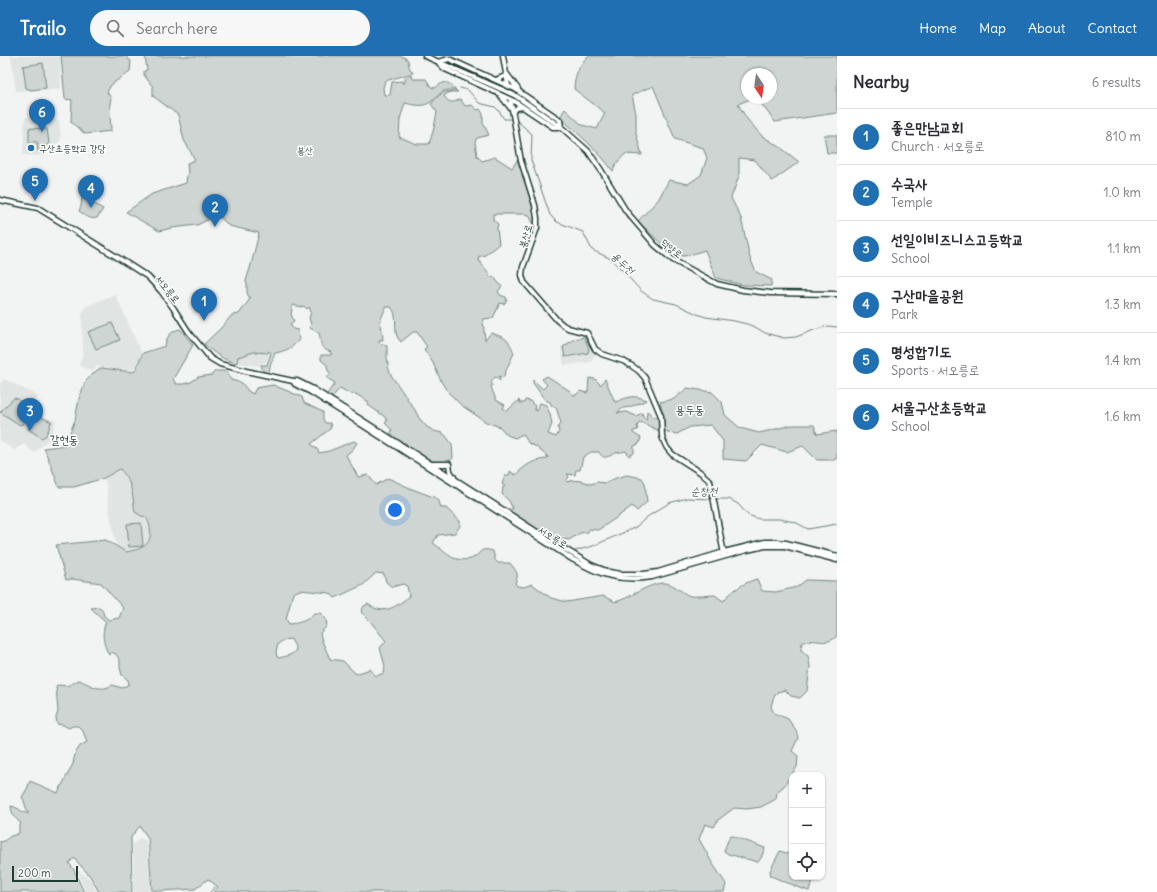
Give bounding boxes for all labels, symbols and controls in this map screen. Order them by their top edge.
search box [90,10,370,46]
text: Trailo [20,16,66,40]
icon: search [104,17,126,39]
text: Search here [136,19,218,38]
text: Home [919,19,957,37]
text: Map [979,19,1006,37]
text: About [1028,19,1066,37]
text: Contact [1088,19,1137,37]
north arrow [741,68,777,104]
text: Nearby [853,71,909,93]
text: 6 results [1092,74,1141,91]
pin: 6 [29,99,55,132]
text: 좋은만남교회 [891,118,963,137]
text: 1 [863,128,869,145]
text: 810 m [1105,128,1141,145]
text: Church · 서오릉로 [891,138,985,155]
place label: 구산초등학교 강당 [39,142,106,155]
marker: 구산초등학교 강당 [26,143,36,153]
park label: 봉산 [297,144,313,157]
pin: 5 [22,168,48,201]
text: 수국사 [891,174,927,193]
pin: 4 [78,175,104,208]
text: 2 [862,184,870,201]
text: 1.0 km [1103,184,1141,201]
pin: 2 [202,194,228,227]
text: Temple [891,194,933,211]
street label: 봉산로 [516,223,535,250]
text: 선일이비즈니스고등학교 [891,230,1024,249]
street label: 덕양로 [658,236,685,261]
text: 3 [862,240,870,257]
text: 1.1 km [1107,240,1141,257]
water label: 용두천 [609,249,638,278]
text: School [891,250,930,267]
street label: 서오릉로 [152,273,183,306]
text: 구산마을공원 [891,286,963,305]
pin: 1 [191,288,217,321]
text: 4 [862,296,870,313]
text: 1.3 km [1105,296,1141,313]
text: Park [891,306,918,323]
text: 명성합기도 [891,342,951,361]
text: 5 [862,352,870,369]
text: 1.4 km [1105,352,1141,369]
text: Sports · 서오릉로 [891,362,979,379]
pin: 3 [17,398,43,431]
text: 서울구산초등학교 [891,398,988,417]
district label: 용두동 [676,402,704,417]
text: 6 [862,408,870,425]
text: 1.6 km [1105,408,1141,425]
text: School [891,418,930,435]
district label: 갈현동 [50,432,78,447]
water label: 순창천 [691,484,718,498]
your location [385,500,405,520]
street label: 서오릉로 [536,523,570,551]
map controls [789,772,825,880]
button: + [789,772,825,808]
button: − [789,808,825,844]
button: locate [789,844,825,880]
scale bar [12,864,78,883]
text: 200 m [18,866,51,880]

